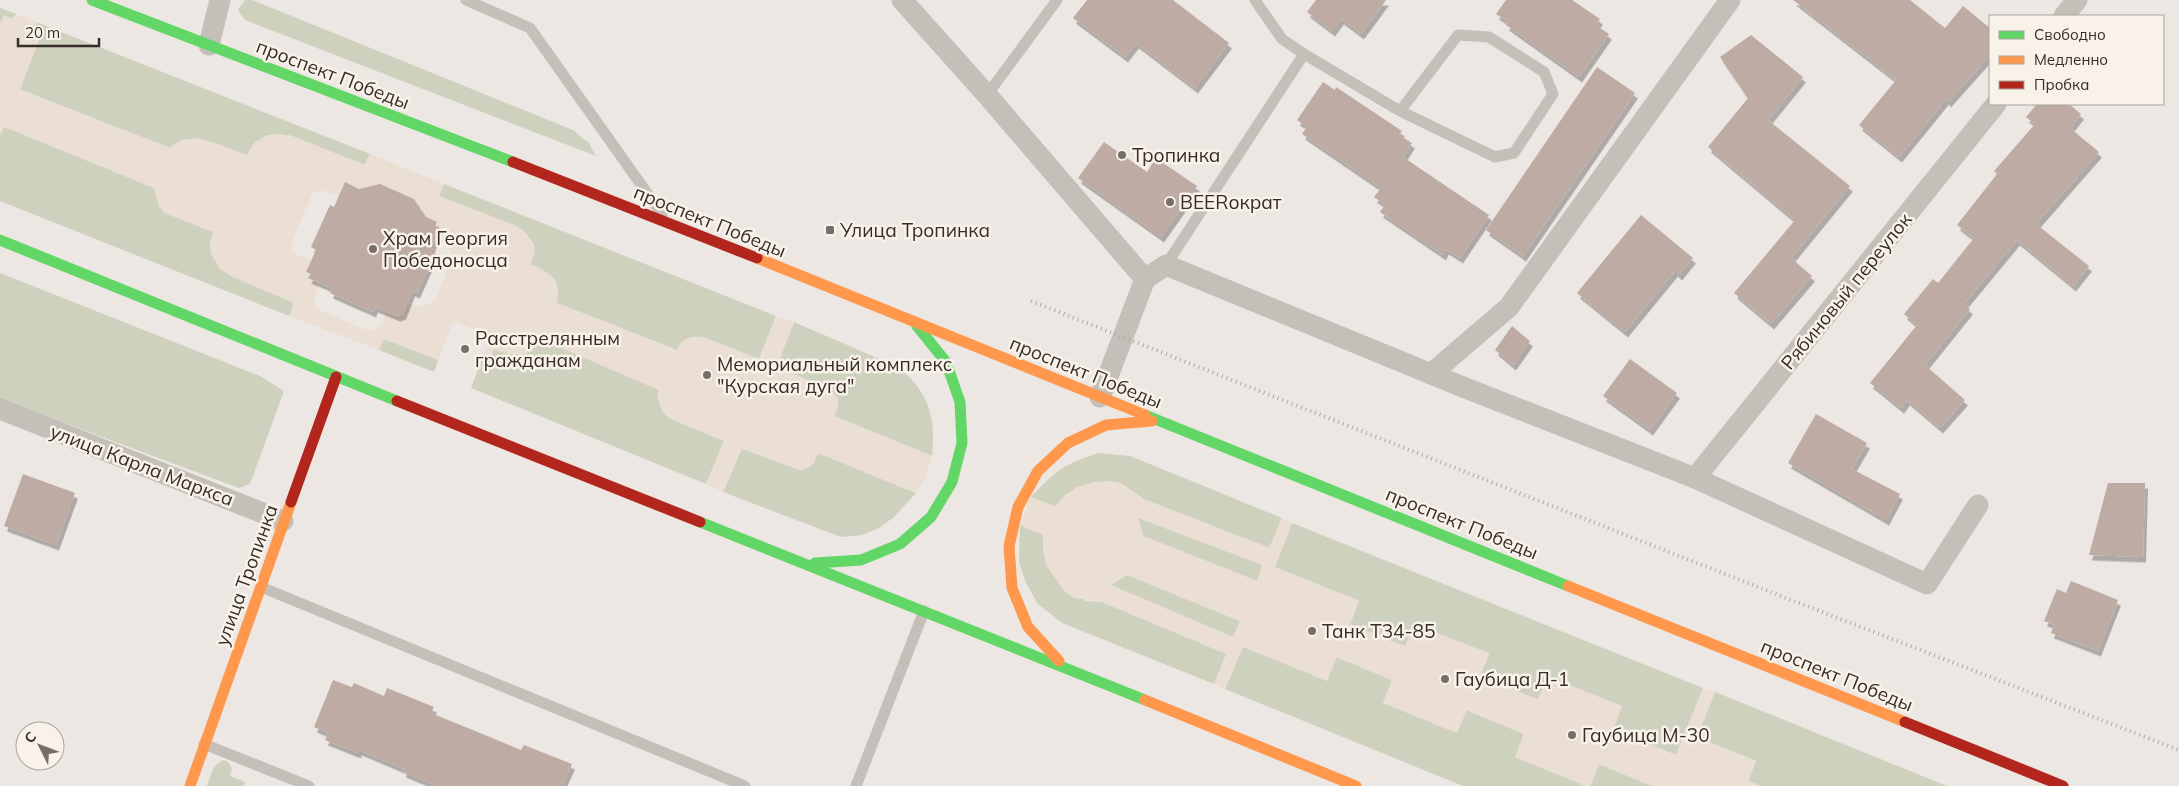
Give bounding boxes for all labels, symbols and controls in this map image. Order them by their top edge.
scale bar [18,15,99,47]
legend [1989,15,2164,105]
text: 20 m [25,23,60,42]
text: Свободно [2034,25,2106,44]
street label: проспект Победы [253,34,413,114]
text: Медленно [2034,50,2108,69]
text: Пробка [2034,75,2089,94]
place label: Тропинка [1132,143,1220,167]
marker: Тропинка [1116,149,1128,161]
street label: проспект Победы [630,180,790,262]
place label: BEERократ [1180,190,1282,214]
marker: BEERократ [1164,196,1176,208]
street label: Рябиновый переулок [1775,207,1917,374]
place label: Улица Тропинка [839,218,990,242]
marker: Улица Тропинка [824,224,836,236]
place label: Храм Георгия Победоносца [383,226,508,272]
marker: Храм Георгия Победоносца [367,243,379,255]
place label: Расстрелянным гражданам [475,326,620,372]
street label: проспект Победы [1006,331,1166,413]
marker: Расстрелянным гражданам [459,343,471,355]
place label: Мемориальный комплекс "Курская дуга" [717,352,952,398]
marker: Мемориальный комплекс "Курская дуга" [701,369,713,381]
street label: улица Карла Маркса [47,419,237,511]
street label: проспект Победы [1382,482,1542,564]
street label: улица Тропинка [209,501,283,649]
place label: Танк Т34-85 [1322,619,1435,643]
marker: Танк Т34-85 [1306,625,1318,637]
street label: проспект Победы [1757,634,1917,716]
place label: Гаубица Д-1 [1455,667,1569,691]
marker: Гаубица Д-1 [1439,673,1451,685]
north arrow [15,721,65,771]
place label: Гаубица М-30 [1582,723,1710,747]
text: С [20,728,40,747]
marker: Гаубица М-30 [1566,729,1578,741]

